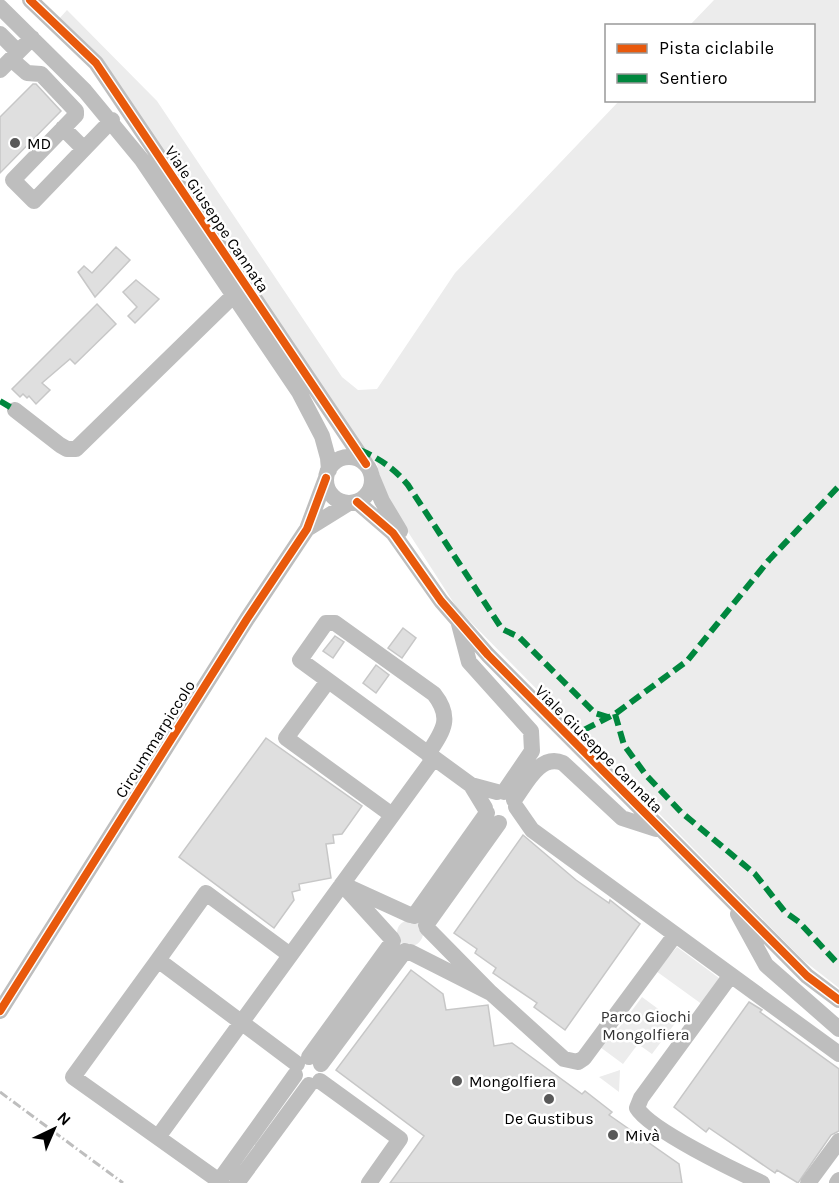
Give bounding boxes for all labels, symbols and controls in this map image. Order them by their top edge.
legend [605,24,815,102]
text: Pista ciclabile [659,37,774,59]
text: Sentiero [659,67,728,89]
place label: MD [27,134,51,153]
marker: MD [8,136,22,150]
street label: Viale Giuseppe Cannata [161,142,273,296]
street label: Circummarpiccolo [111,677,199,801]
street label: Viale Giuseppe Cannata [531,681,667,817]
park label: Parco Giochi Mongolfiera [601,1007,691,1044]
place label: Mongolfiera [469,1072,556,1091]
marker: Mongolfiera [450,1074,464,1088]
marker: De Gustibus [542,1092,556,1106]
north arrow [24,1099,84,1159]
text: N [53,1108,75,1129]
place label: De Gustibus [504,1109,594,1128]
place label: Mivà [625,1126,660,1145]
marker: Mivà [606,1128,620,1142]

